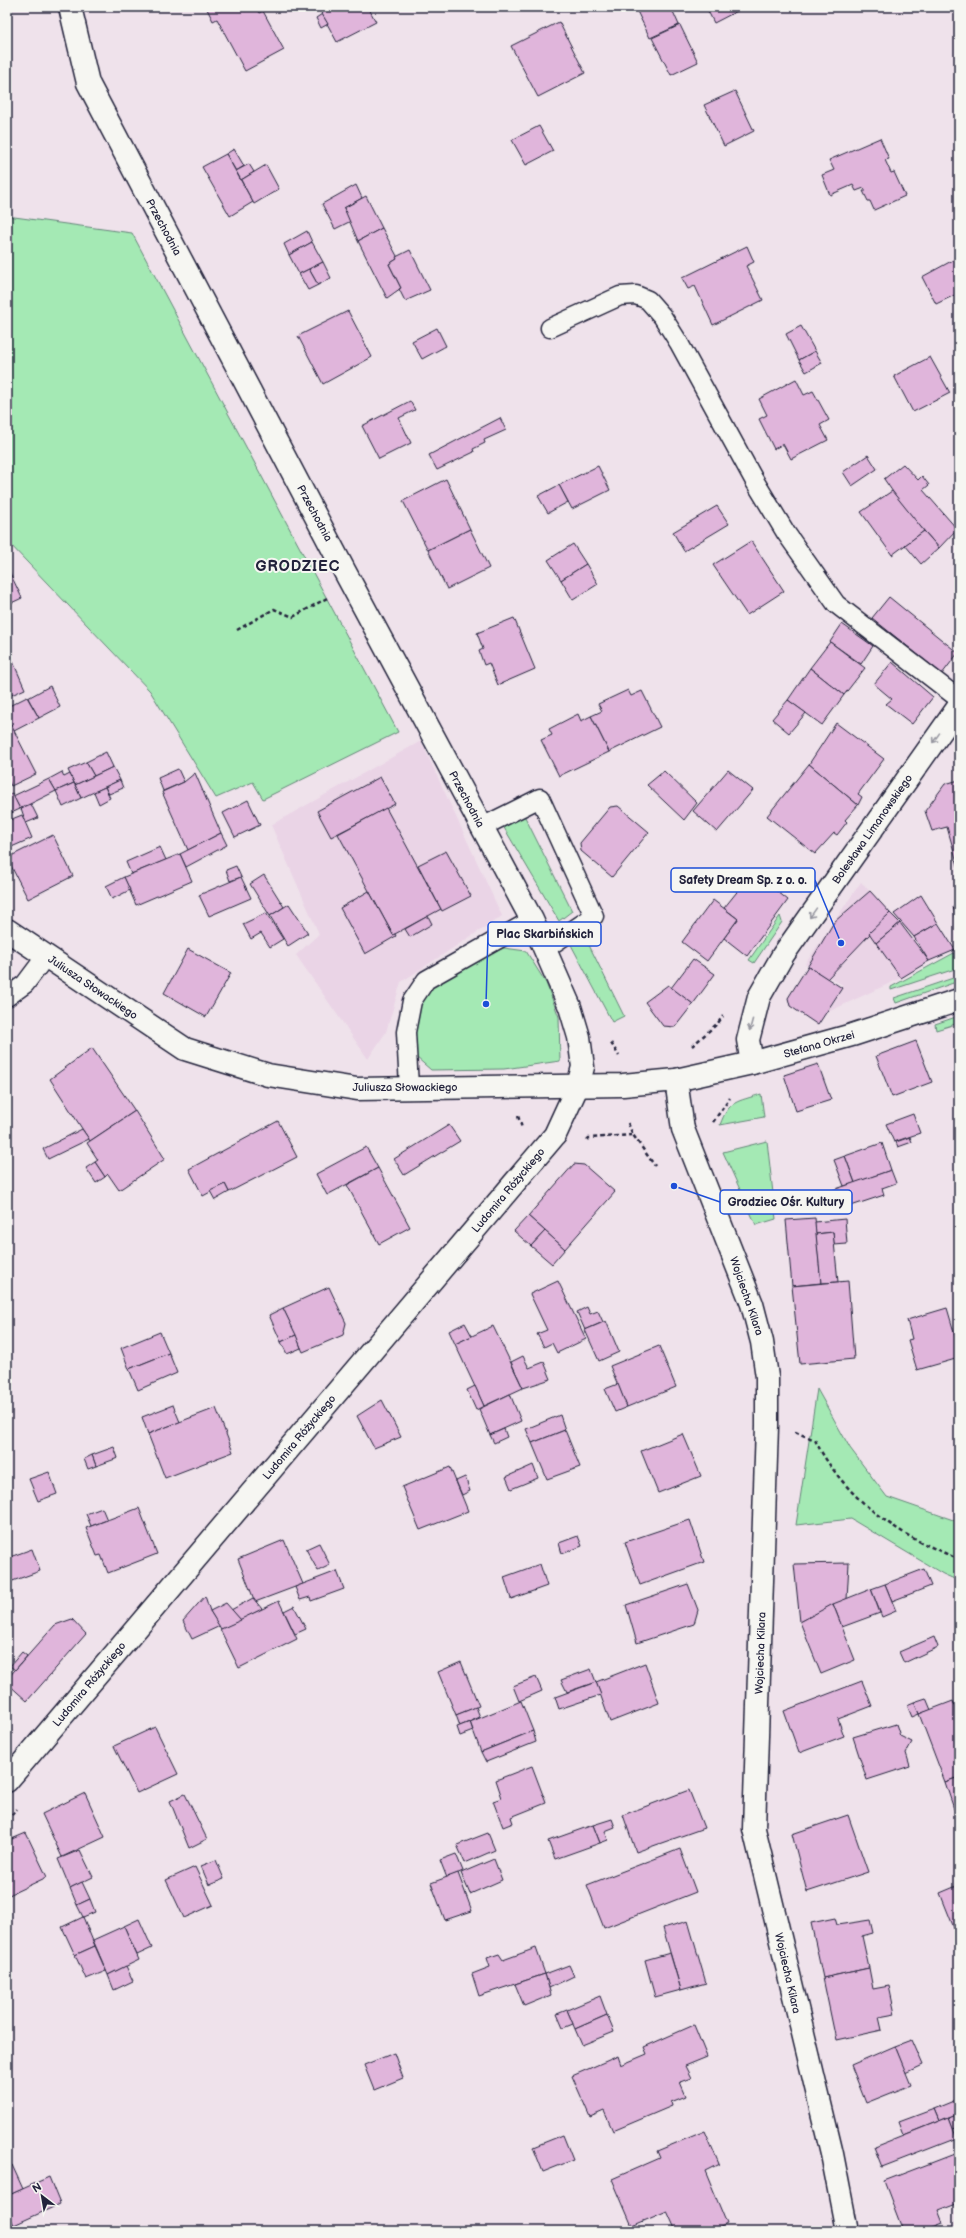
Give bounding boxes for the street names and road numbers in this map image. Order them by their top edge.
street label: Przechodnia [143,197,184,258]
street label: Przechodnia [294,483,335,544]
street label: Przechodnia [446,769,487,830]
street label: Bolesława Limanowskiego [830,772,915,887]
street label: Juliusza Słowackiego [45,953,140,1022]
street label: Stefana Okrzei [782,1028,856,1061]
street label: Juliusza Słowackiego [352,1081,458,1094]
street label: Ludomira Różyckiego [469,1145,548,1235]
street label: Wojciecha Kilara [727,1255,766,1337]
street label: Ludomira Różyckiego [260,1392,339,1482]
street label: Wojciecha Kilara [753,1612,768,1694]
street label: Ludomira Różyckiego [50,1639,129,1729]
street label: Wojciecha Kilara [772,1932,803,2015]

